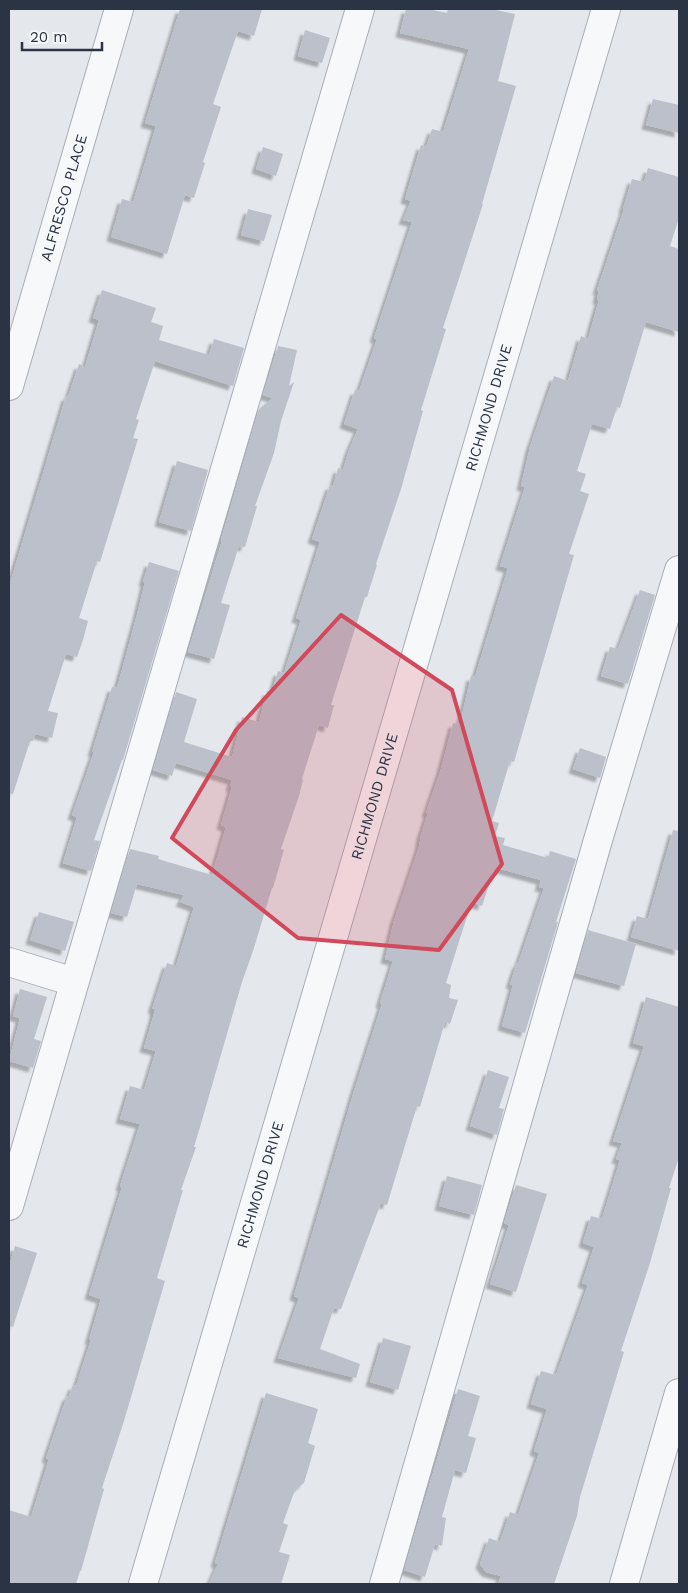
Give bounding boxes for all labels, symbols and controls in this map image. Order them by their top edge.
scale bar [22,20,102,52]
text: 20 m [30,28,68,46]
street label: ALFRESCO PLACE [37,132,91,263]
street label: RICHMOND DRIVE [462,342,516,473]
street label: RICHMOND DRIVE [347,731,402,862]
street label: RICHMOND DRIVE [233,1119,287,1250]

